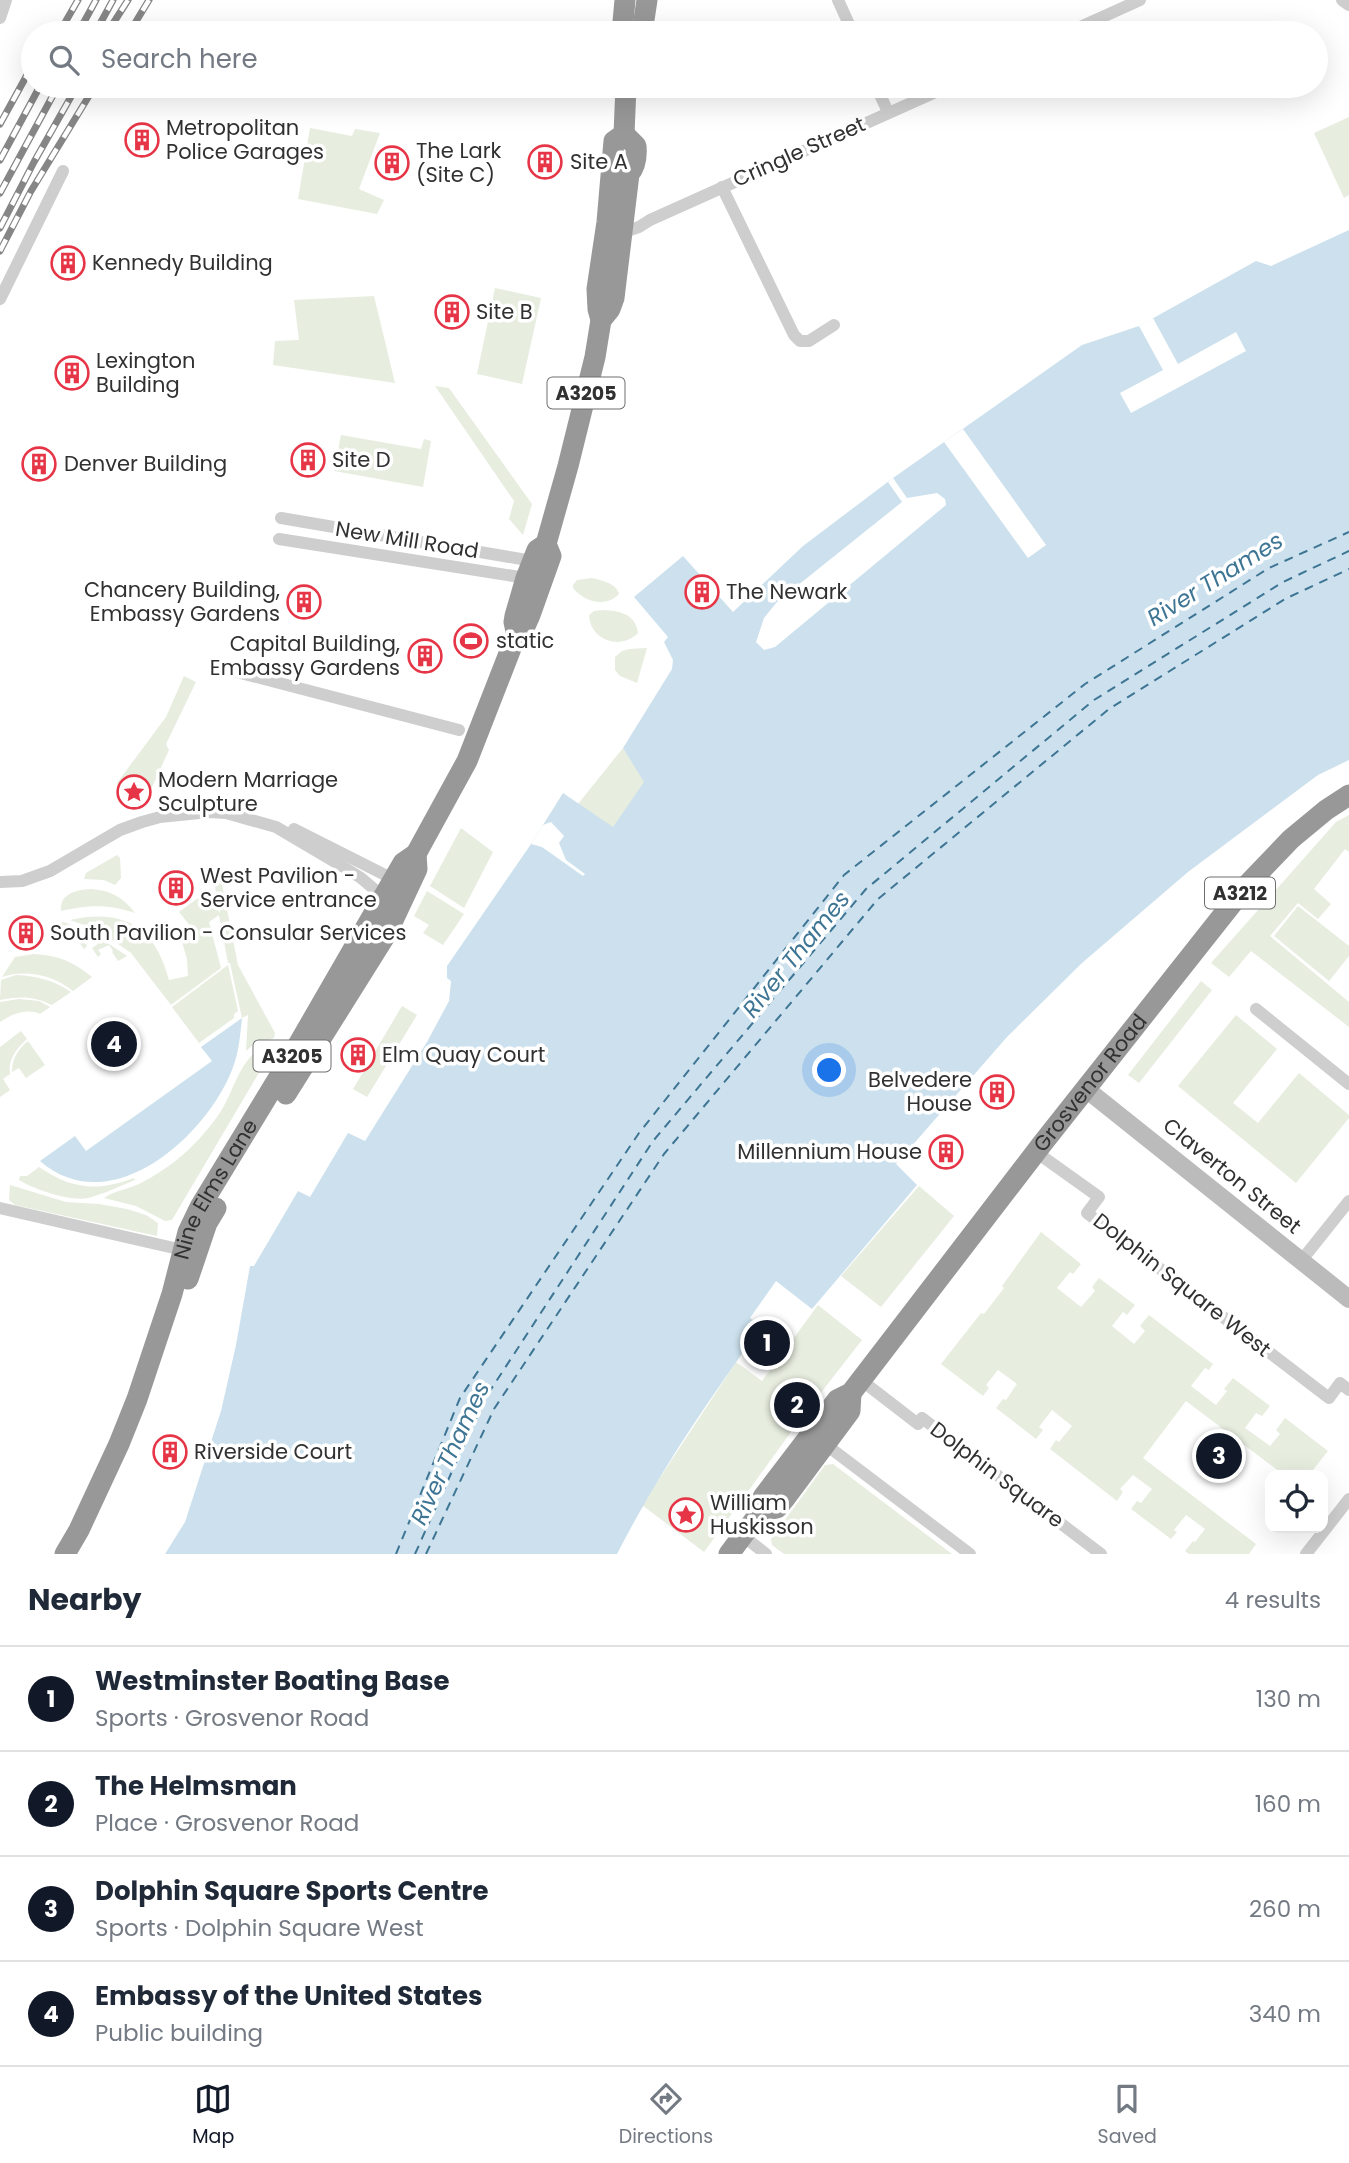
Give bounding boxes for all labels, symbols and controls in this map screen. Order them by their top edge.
search box [21,21,1328,98]
icon: search [45,41,83,79]
text: Search here [101,41,258,77]
street label: Cringle Street [728,109,870,194]
place label: Metropolitan Police Garages [166,113,324,166]
building icon: Metropolitan Police Garages [123,121,161,159]
place label: The Lark (Site C) [416,136,502,189]
building icon: Site A [526,143,564,181]
building icon: The Lark (Site C) [373,144,411,182]
place label: Site A [570,147,628,176]
building icon: Kennedy Building [49,244,87,282]
place label: Kennedy Building [92,248,273,277]
building icon: Site B [433,293,471,331]
place label: Site B [476,297,533,326]
place label: Lexington Building [96,346,195,399]
building icon: Lexington Building [53,354,91,392]
road number: A3205 [548,378,624,408]
building icon: Site D [289,441,327,479]
building icon: Denver Building [20,445,58,483]
place label: Site D [332,445,391,474]
place label: Denver Building [64,449,227,478]
street label: New Mill Road [333,514,481,565]
water label: River Thames [1141,524,1289,634]
building icon: The Newark [683,573,721,611]
place label: Chancery Building, Embassy Gardens [84,575,280,628]
place label: The Newark [726,577,847,606]
building icon: Chancery Building, Embassy Gardens [285,583,323,621]
sports icon: static [452,622,490,660]
place label: static [496,626,554,655]
place label: Capital Building, Embassy Gardens [210,629,400,682]
building icon: Capital Building, Embassy Gardens [406,637,444,675]
place label: Modern Marriage Sculpture [158,765,338,818]
place icon: Modern Marriage Sculpture [115,773,153,811]
place label: West Pavilion - Service entrance [200,861,377,914]
building icon: West Pavilion - Service entrance [157,869,195,907]
road number: A3212 [1205,878,1275,908]
water label: River Thames [735,884,857,1024]
building icon: South Pavilion - Consular Services [7,914,45,952]
place label: South Pavilion - Consular Services [50,918,406,947]
street label: Grosvenor Road [1026,1008,1153,1158]
pin: 4 [91,1018,137,1070]
building icon: Elm Quay Court [339,1036,377,1074]
road number: A3205 [254,1040,330,1072]
place label: Elm Quay Court [382,1040,545,1069]
your location [812,1053,846,1087]
place label: Belvedere House [868,1065,972,1118]
building icon: Belvedere House [978,1073,1016,1111]
street label: Claverton Street [1157,1111,1307,1240]
street label: Nine Elms Lane [167,1113,264,1262]
building icon: Millennium House [927,1133,965,1171]
place label: Millennium House [737,1137,922,1166]
street label: Dolphin Square West [1087,1206,1277,1363]
pin: 1 [744,1317,790,1369]
water label: River Thames [403,1376,497,1530]
pin: 2 [774,1379,820,1431]
street label: Dolphin Square [925,1415,1070,1534]
pin: 3 [1196,1430,1242,1482]
building icon: Riverside Court [151,1433,189,1471]
place label: Riverside Court [194,1437,352,1466]
map controls [1265,1470,1328,1533]
button: locate [1265,1470,1328,1533]
place label: William Huskisson [710,1488,814,1541]
place icon: William Huskisson [667,1496,705,1534]
text: Nearby [28,1578,142,1621]
text: 4 results [1225,1584,1321,1616]
text: Westminster Boating Base [95,1663,449,1699]
text: 1 [47,1683,55,1715]
text: 130 m [1256,1683,1321,1715]
text: Sports · Grosvenor Road [95,1702,369,1734]
text: The Helmsman [95,1768,297,1804]
text: 2 [44,1788,58,1820]
text: 160 m [1255,1788,1321,1820]
text: Place · Grosvenor Road [95,1807,359,1839]
text: Dolphin Square Sports Centre [95,1873,488,1909]
text: 3 [44,1893,58,1925]
text: 260 m [1249,1893,1321,1925]
text: Sports · Dolphin Square West [95,1912,424,1944]
text: Embassy of the United States [95,1978,482,2014]
text: 4 [43,1998,59,2030]
text: 340 m [1249,1998,1321,2030]
text: Public building [95,2017,263,2049]
tab: Map [192,2080,234,2151]
tab: Directions [619,2080,713,2151]
tab: Saved [1098,2080,1157,2151]

